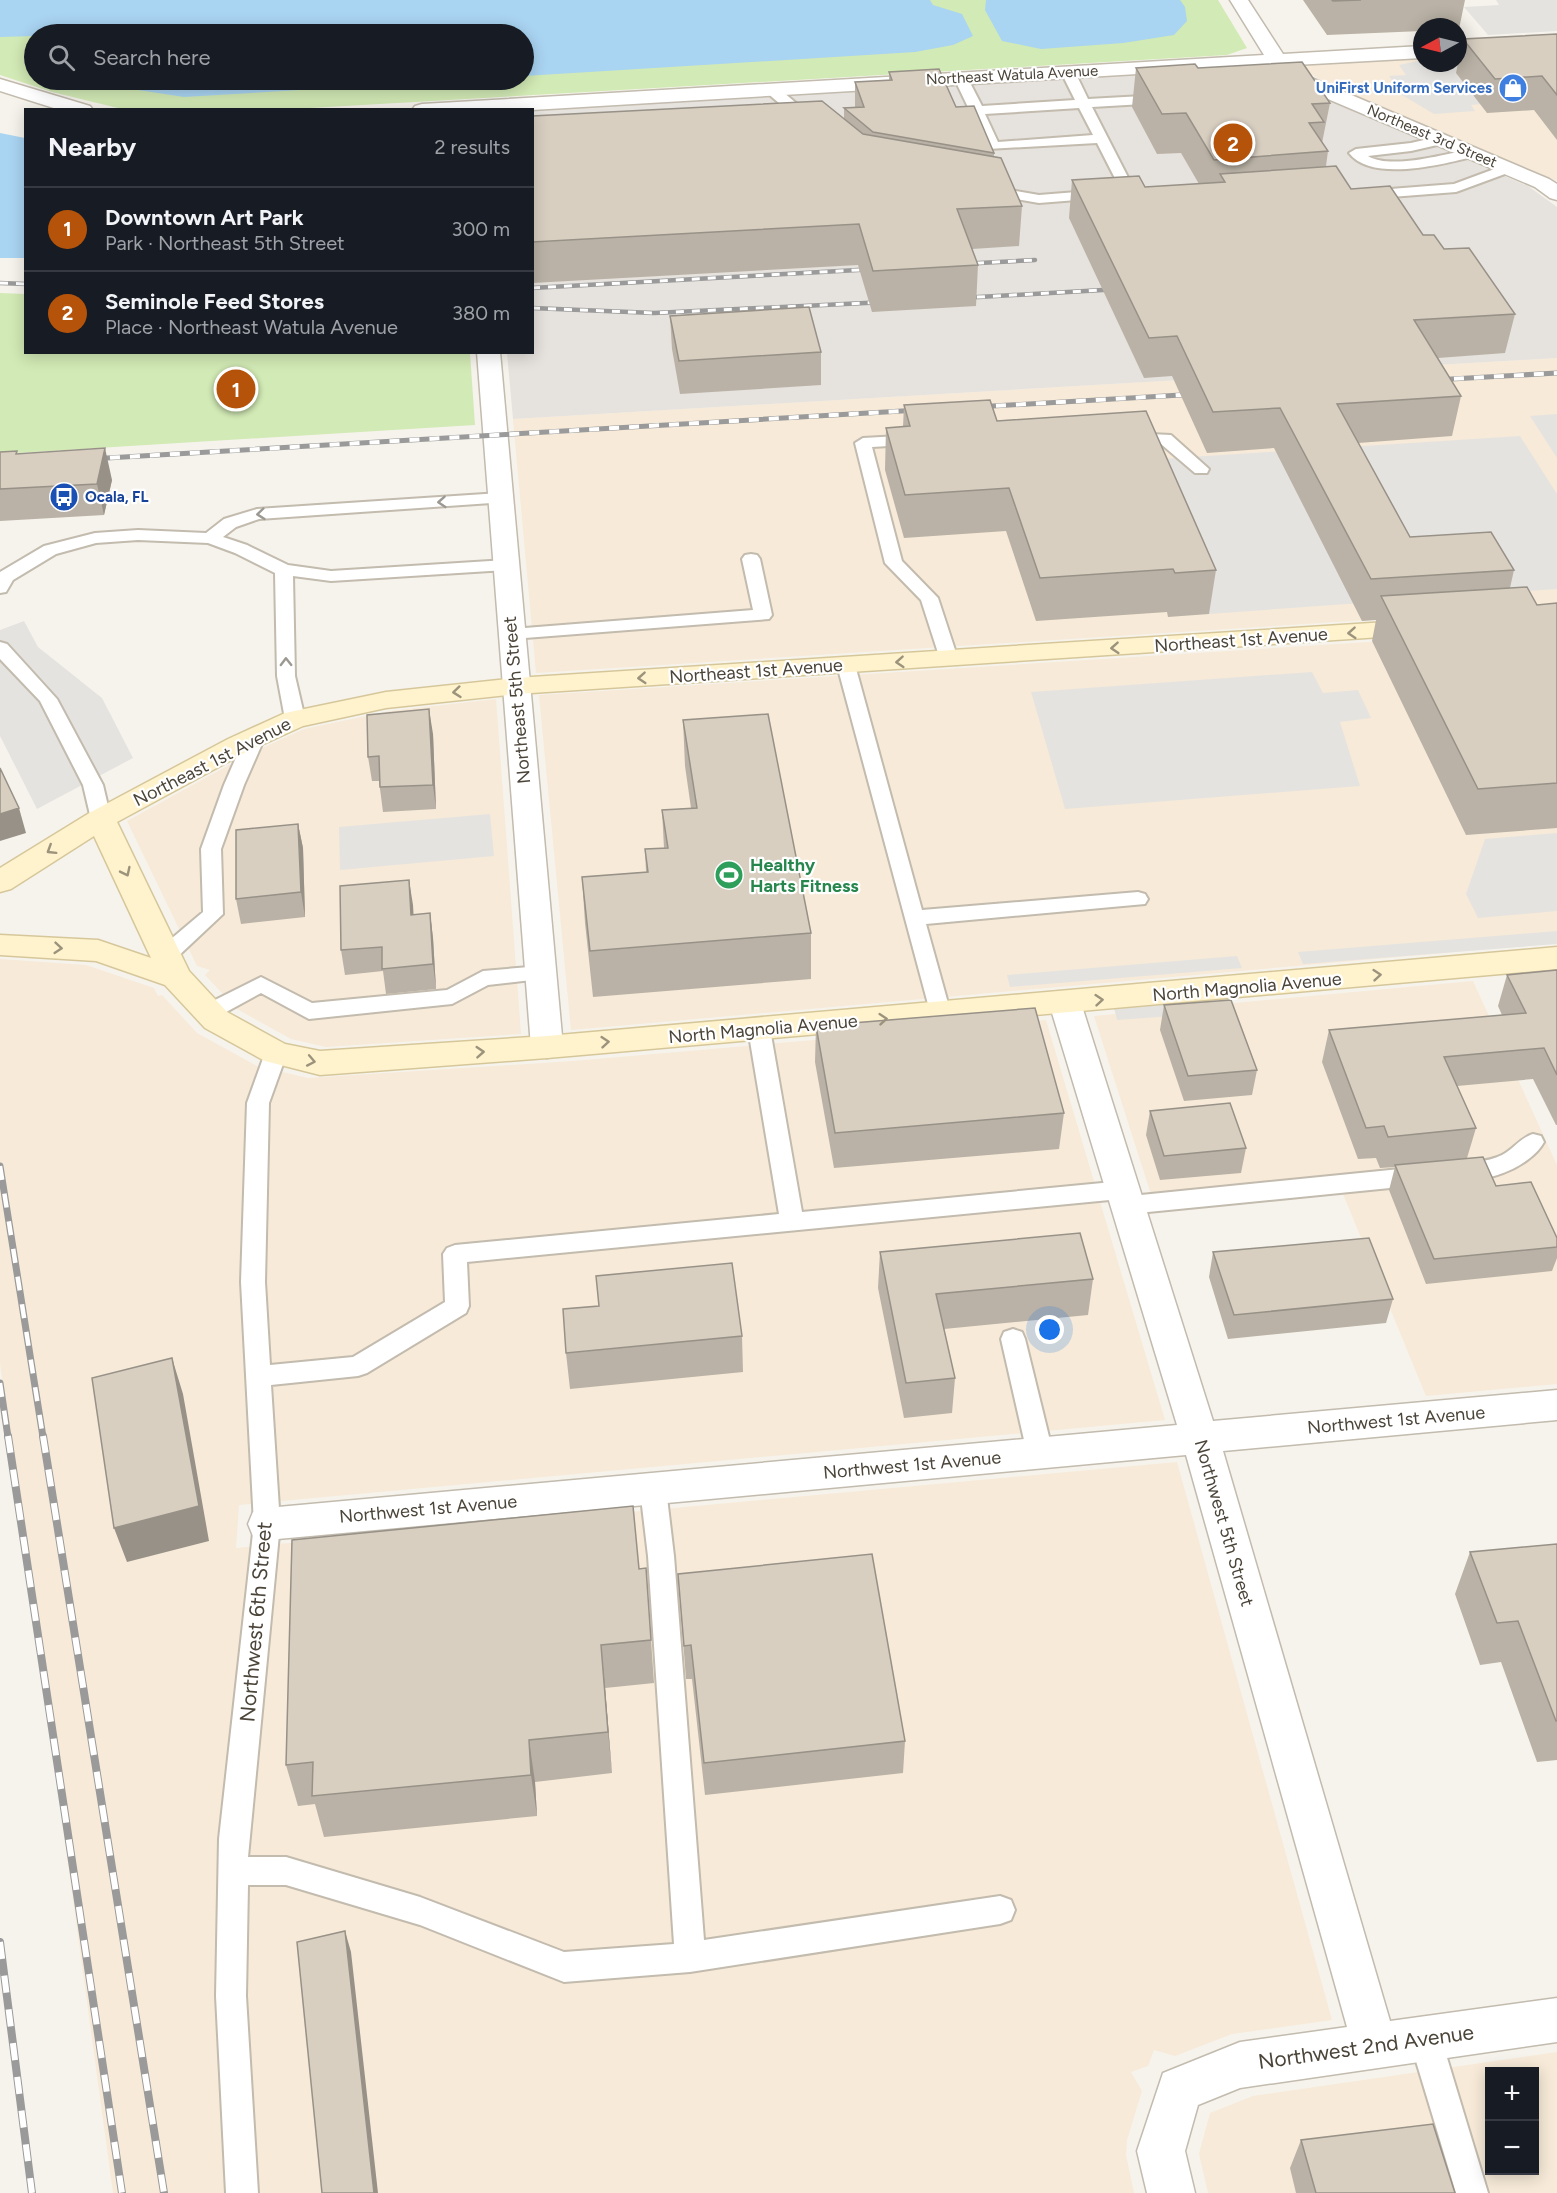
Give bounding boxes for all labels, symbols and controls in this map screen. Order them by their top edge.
north arrow [1413,18,1467,72]
search box [24,24,534,90]
icon: search [45,41,78,74]
text: Search here [93,44,211,71]
street label: Northeast Watula Avenue [925,61,1099,89]
shop icon: UniFirst Uniform Services [1497,72,1529,104]
place label: UniFirst Uniform Services [1316,79,1492,97]
street label: Northeast 3rd Street [1364,100,1500,172]
pin: 2 [1214,120,1252,166]
text: Nearby [48,131,136,163]
text: 2 results [434,135,510,159]
text: Downtown Art Park [105,204,304,231]
text: 1 [63,217,72,241]
text: 300 m [452,217,510,241]
text: Park · Northeast 5th Street [105,231,345,255]
text: Seminole Feed Stores [105,288,324,315]
text: 2 [62,301,73,325]
text: 380 m [452,301,510,325]
text: Place · Northeast Watula Avenue [105,315,398,339]
pin: 1 [216,366,256,412]
bus stop icon: Ocala, FL [48,481,80,513]
place label: Ocala, FL [85,488,148,506]
one-way arrow [438,495,447,508]
one-way arrow [257,508,266,520]
street label: Northeast 5th Street [499,615,535,785]
street label: Northeast 1st Avenue [1153,623,1329,657]
one-way arrow [1347,626,1356,639]
one-way arrow [1111,641,1120,654]
street label: Northeast 1st Avenue [668,654,844,688]
one-way arrow [895,655,904,668]
one-way arrow [280,657,292,666]
one-way arrow [638,671,647,684]
one-way arrow [453,685,462,698]
street label: Northeast 1st Avenue [130,713,295,811]
one-way arrow [47,843,57,855]
place label: Healthy Harts Fitness [750,854,859,897]
sports icon: Healthy Harts Fitness [713,859,745,891]
one-way arrow [118,865,130,876]
one-way arrow [54,941,63,954]
street label: North Magnolia Avenue [1151,968,1343,1006]
one-way arrow [1372,969,1381,982]
one-way arrow [1094,994,1103,1007]
street label: North Magnolia Avenue [667,1010,859,1048]
one-way arrow [879,1013,888,1026]
one-way arrow [601,1036,610,1049]
one-way arrow [476,1046,485,1059]
one-way arrow [306,1054,316,1067]
your location [1035,1315,1064,1344]
street label: Northwest 1st Avenue [1306,1401,1486,1439]
street label: Northwest 5th Street [1190,1437,1258,1609]
street label: Northwest 1st Avenue [822,1446,1002,1484]
street label: Northwest 1st Avenue [338,1490,518,1528]
street label: Northwest 6th Street [234,1521,277,1723]
street label: Northwest 2nd Avenue [1256,2019,1475,2074]
map controls [1485,2067,1539,2175]
button: + [1485,2067,1539,2121]
button: − [1485,2121,1539,2175]

